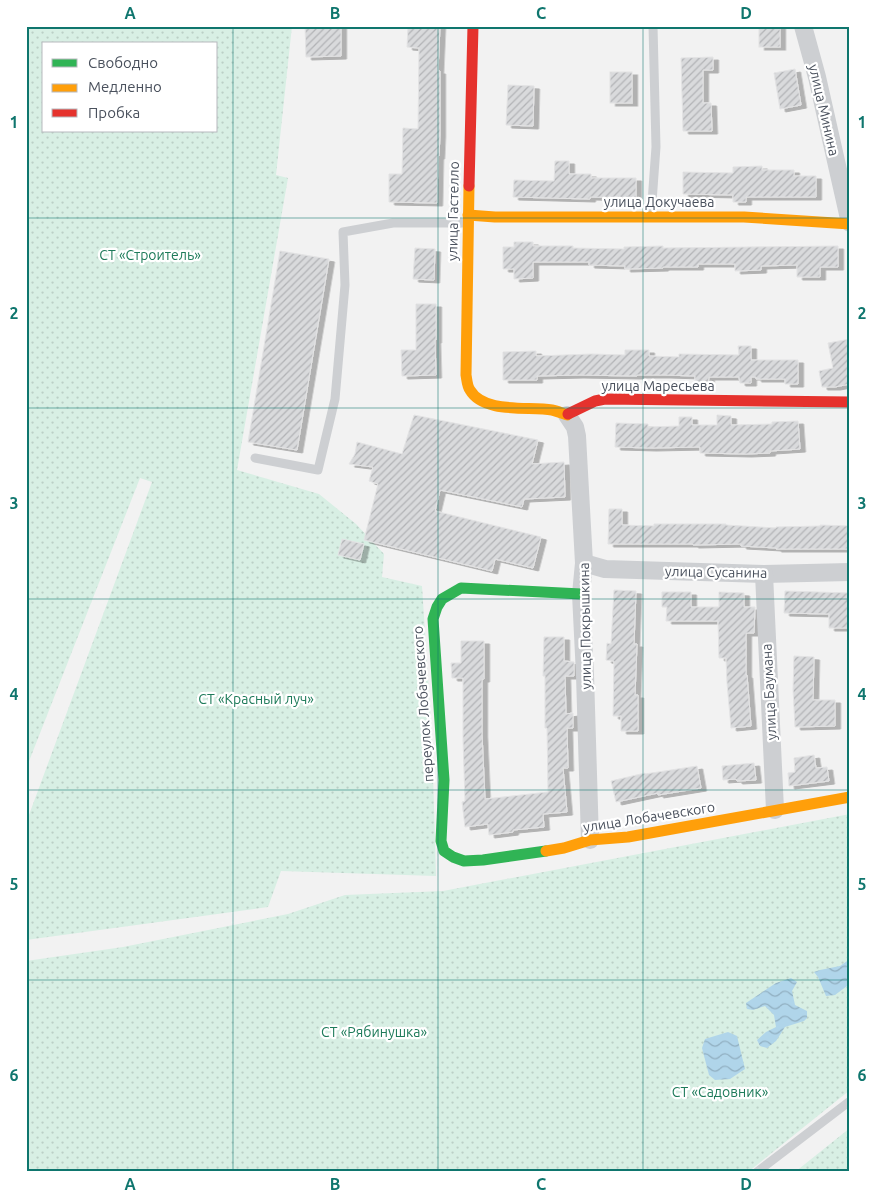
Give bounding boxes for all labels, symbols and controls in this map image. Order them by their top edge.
text: A [124,4,136,22]
text: B [330,4,340,22]
text: C [536,4,546,22]
text: D [740,4,752,22]
legend [42,42,218,132]
text: Свободно [88,54,158,71]
street label: улица Минина [806,62,842,158]
text: Медленно [88,78,162,95]
text: Пробка [88,104,140,121]
text: 1 [9,113,19,131]
text: 1 [857,113,867,131]
street label: улица Гастелло [444,161,462,261]
street label: улица Докучаева [604,194,714,210]
park label: СТ «Строитель» [99,247,201,263]
text: 2 [9,304,19,322]
text: 2 [857,304,867,322]
street label: улица Маресьева [601,378,715,394]
text: 3 [9,494,19,512]
text: 3 [857,494,867,512]
street label: улица Покрышкина [576,562,594,690]
street label: улица Сусанина [665,563,767,581]
street label: переулок Лобачевского [410,625,436,783]
street label: улица Баумана [758,643,780,741]
text: 4 [9,685,19,703]
text: 4 [857,685,867,703]
park label: СТ «Красный луч» [198,691,314,707]
street label: улица Лобачевского [582,799,716,835]
text: 5 [9,875,19,893]
text: 5 [857,875,867,893]
park label: СТ «Рябинушка» [321,1024,427,1040]
text: 6 [9,1066,19,1084]
text: 6 [857,1066,867,1084]
park label: СТ «Садовник» [672,1084,769,1100]
text: A [124,1175,136,1193]
text: B [330,1175,340,1193]
text: C [536,1175,546,1193]
text: D [740,1175,752,1193]

